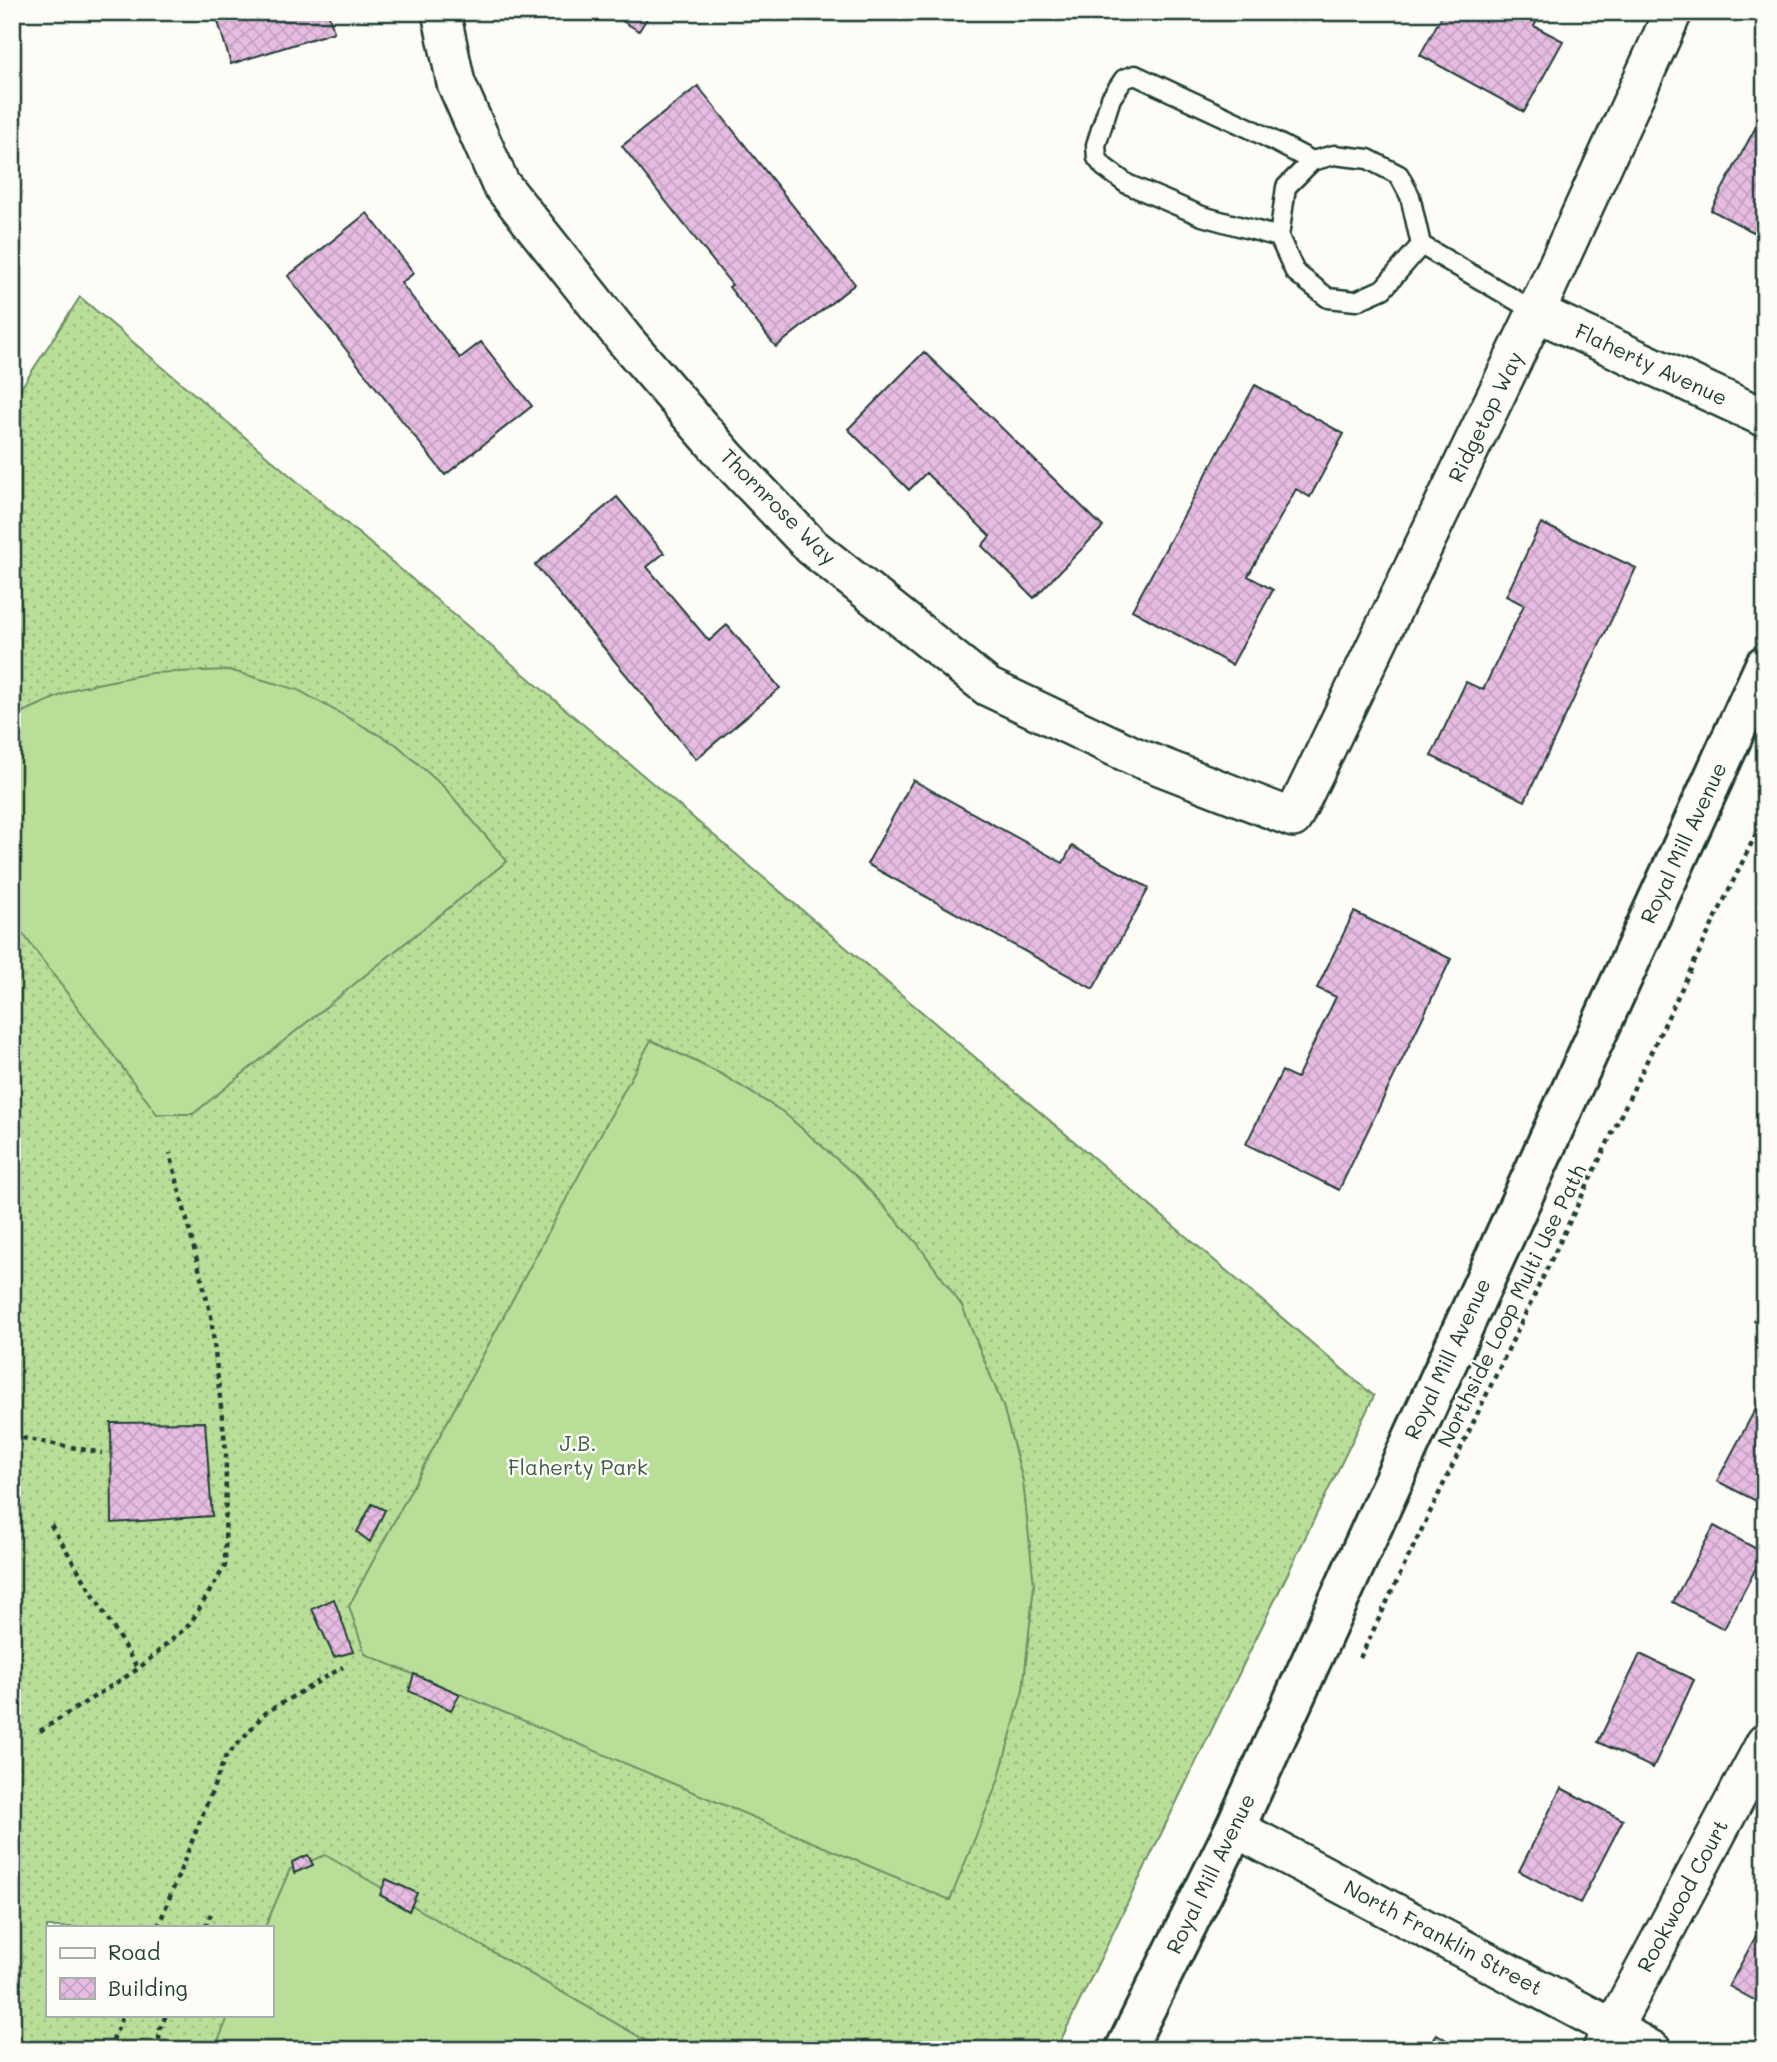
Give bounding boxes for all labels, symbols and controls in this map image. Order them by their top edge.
street label: Flaherty Avenue [1571,317,1732,411]
street label: Ridgetop Way [1441,347,1528,486]
street label: Thornrose Way [715,442,843,570]
street label: Royal Mill Avenue [1633,757,1732,927]
street label: Northside Loop Multi Use Path [1430,1159,1591,1451]
street label: Royal Mill Avenue [1397,1273,1496,1443]
park label: J.B. Flaherty Park [508,1429,648,1480]
street label: Royal Mill Avenue [1159,1789,1260,1958]
street label: Rookwood Court [1630,1814,1733,1976]
street label: North Franklin Street [1340,1873,1548,2001]
legend [46,1926,273,2016]
text: Road [108,1938,160,1965]
text: Building [108,1974,188,2001]

